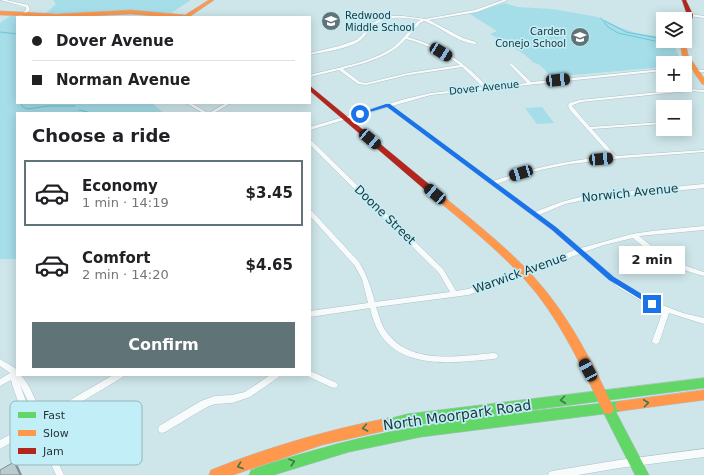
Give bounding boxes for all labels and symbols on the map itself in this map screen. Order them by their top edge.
school or university icon: Redwood Middle School [320,10,342,32]
place label: Redwood Middle School [345,10,414,33]
place label: Carden Conejo School [495,26,566,49]
school or university icon: Carden Conejo School [569,26,591,48]
car [428,41,454,63]
car [545,73,571,87]
street label: Dover Avenue [448,78,520,97]
route start [351,105,369,123]
car [357,127,383,151]
car [589,152,613,166]
car [508,164,534,182]
street label: Norwich Avenue [581,181,679,205]
street label: Doone Street [352,182,419,248]
car [422,182,448,206]
callout: 2 min [619,246,685,274]
street label: Warwick Avenue [471,250,569,296]
route end [643,295,661,313]
car [577,357,599,383]
one-way arrow [559,395,566,404]
street label: North Moorpark Road [382,397,532,433]
one-way arrow [643,398,649,407]
legend [10,401,142,465]
text: Fast [43,409,66,422]
one-way arrow [362,424,368,432]
text: Slow [43,427,69,440]
text: Jam [42,445,64,458]
one-way arrow [289,458,296,467]
one-way arrow [237,461,244,469]

